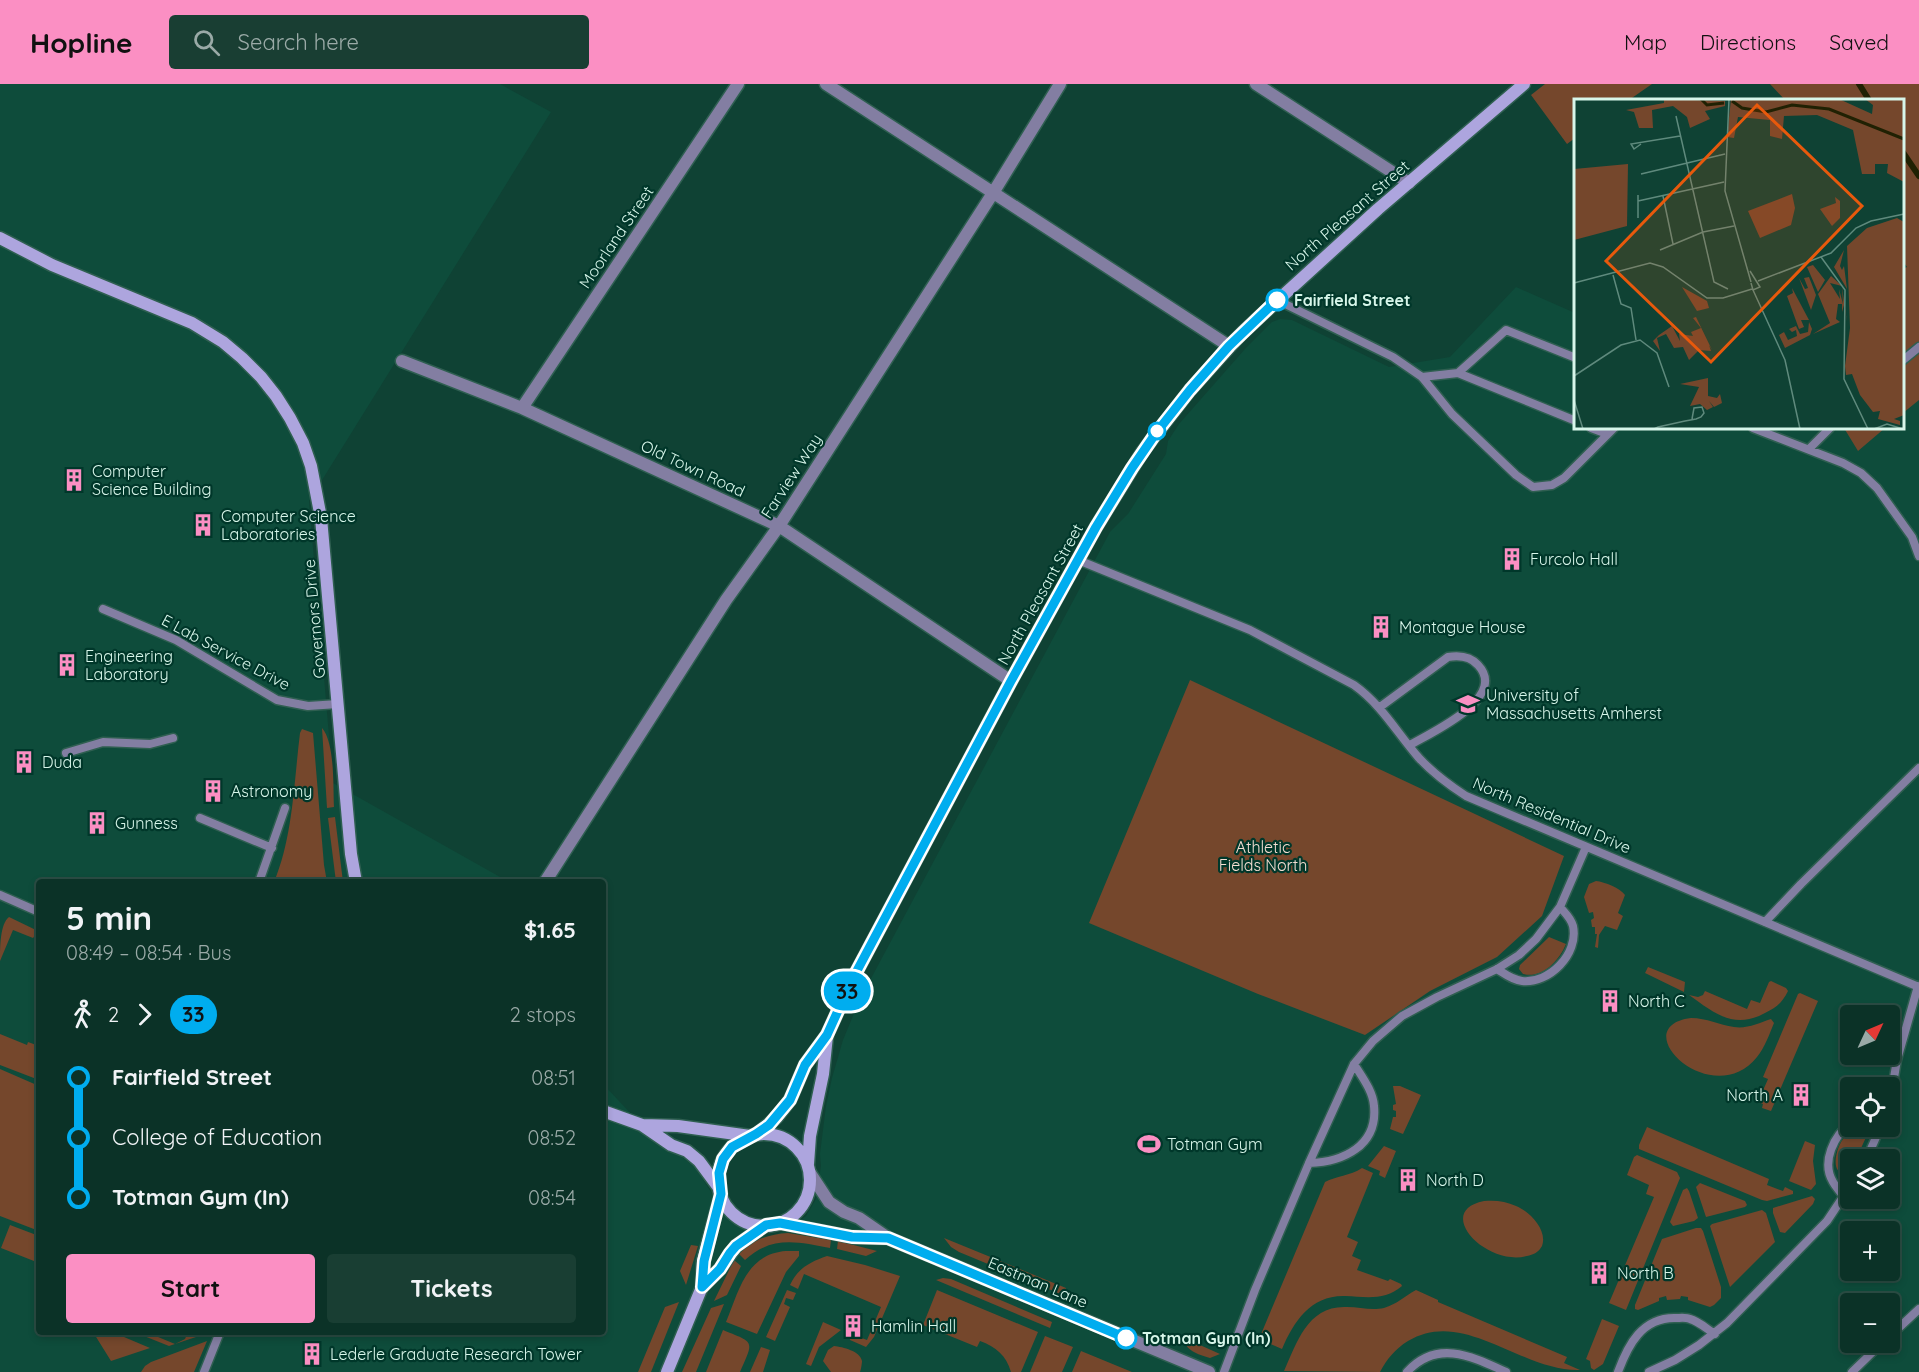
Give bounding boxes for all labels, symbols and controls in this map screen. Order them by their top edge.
search box [169,15,589,69]
text: Hopline [30,25,133,60]
icon: search [190,26,223,59]
text: Search here [238,28,359,56]
text: Map [1624,29,1667,55]
text: Directions [1700,29,1796,55]
text: Saved [1829,29,1889,55]
inset map [1574,99,1904,429]
street label: North Pleasant Street [1281,156,1413,274]
street label: Moorland Street [574,182,658,292]
marker: Fairfield Street [1266,289,1288,311]
place label: Fairfield Street [1294,290,1410,310]
unlabelled marker [1148,422,1166,440]
street label: Farview Way [756,430,826,522]
street label: Old Town Road [638,435,748,501]
place label: Computer Science Building [92,461,212,499]
building icon: Computer Science Building [61,467,87,493]
place label: Computer Science Laboratories [221,506,356,544]
building icon: Computer Science Laboratories [190,512,216,538]
street label: North Pleasant Street [993,520,1087,668]
building icon: Furcolo Hall [1499,546,1525,572]
place label: Furcolo Hall [1530,549,1618,569]
street label: Governors Drive [299,558,329,680]
street label: E Lab Service Drive [158,610,294,694]
building icon: Montague House [1368,614,1394,640]
place label: Montague House [1399,617,1525,637]
place label: Engineering Laboratory [85,646,173,684]
building icon: Engineering Laboratory [54,652,80,678]
place label: University of Massachusetts Amherst [1486,685,1662,723]
school or university icon: University of Massachusetts Amherst [1455,691,1481,717]
building icon: Duda [11,749,37,775]
place label: Duda [42,752,82,772]
street label: North Residential Drive [1470,773,1634,857]
building icon: Astronomy [200,778,226,804]
place label: Astronomy [231,781,312,801]
building icon: Gunness [84,810,110,836]
place label: Gunness [115,813,178,833]
park label: Athletic Fields North [1219,837,1307,875]
text: 5 min [66,897,152,938]
text: $1.65 [524,916,576,944]
text: 08:49 – 08:54 · Bus [66,940,231,965]
line badge: 33 [820,972,874,1010]
text: 33 [836,978,858,1004]
building icon: North C [1597,988,1623,1014]
place label: North C [1628,991,1685,1011]
icon: walk [66,998,99,1031]
icon: forward [128,998,161,1031]
text: 33 [182,1001,205,1027]
text: 2 [108,1002,119,1027]
text: 2 stops [510,1002,576,1027]
north arrow [1840,1005,1900,1065]
map controls [1840,1005,1900,1353]
text: Fairfield Street [112,1063,272,1091]
text: 08:51 [531,1065,576,1090]
button: locate [1840,1077,1900,1137]
building icon: North A [1788,1082,1814,1108]
place label: North A [1726,1085,1783,1105]
text: College of Education [112,1123,322,1151]
text: 08:52 [528,1125,576,1150]
sports icon: Totman Gym [1136,1131,1162,1157]
place label: Totman Gym [1167,1134,1263,1154]
button: layers [1840,1149,1900,1209]
building icon: North D [1395,1167,1421,1193]
place label: North D [1426,1170,1484,1190]
text: Totman Gym (In) [112,1183,289,1211]
text: 08:54 [528,1185,576,1210]
button: + [1840,1221,1900,1281]
street label: Eastman Lane [985,1252,1091,1312]
button: Start [66,1254,315,1323]
button: Tickets [327,1254,576,1323]
building icon: North B [1586,1260,1612,1286]
place label: North B [1617,1263,1674,1283]
button: − [1840,1293,1900,1353]
building icon: Hamlin Hall [840,1313,866,1339]
place label: Hamlin Hall [871,1316,956,1336]
marker: Totman Gym (In) [1115,1327,1137,1349]
place label: Totman Gym (In) [1142,1328,1271,1348]
building icon: Lederle Graduate Research Tower [299,1341,325,1367]
place label: Lederle Graduate Research Tower [330,1344,582,1364]

